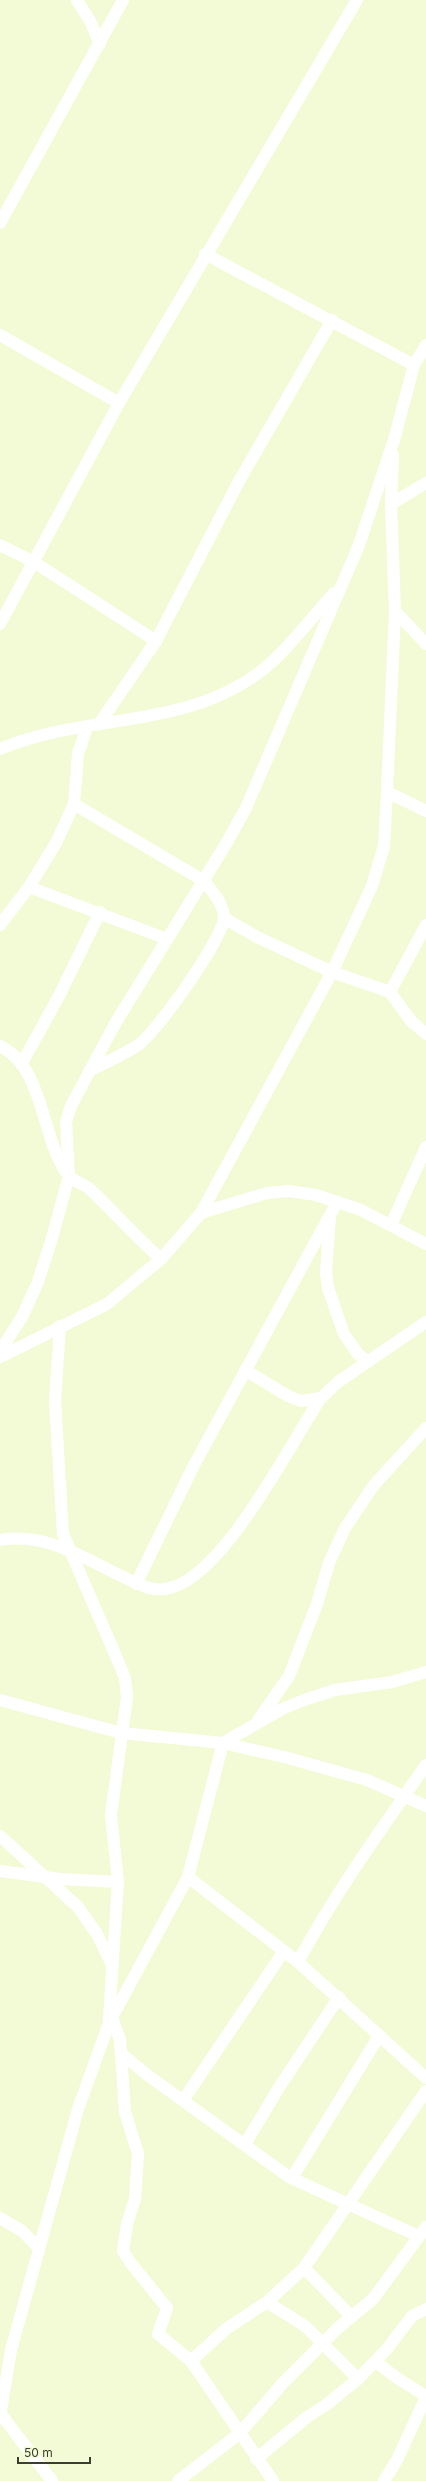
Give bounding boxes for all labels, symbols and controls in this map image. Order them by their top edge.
scale bar [18,2439,90,2465]
text: 50 m [24,2445,53,2460]

